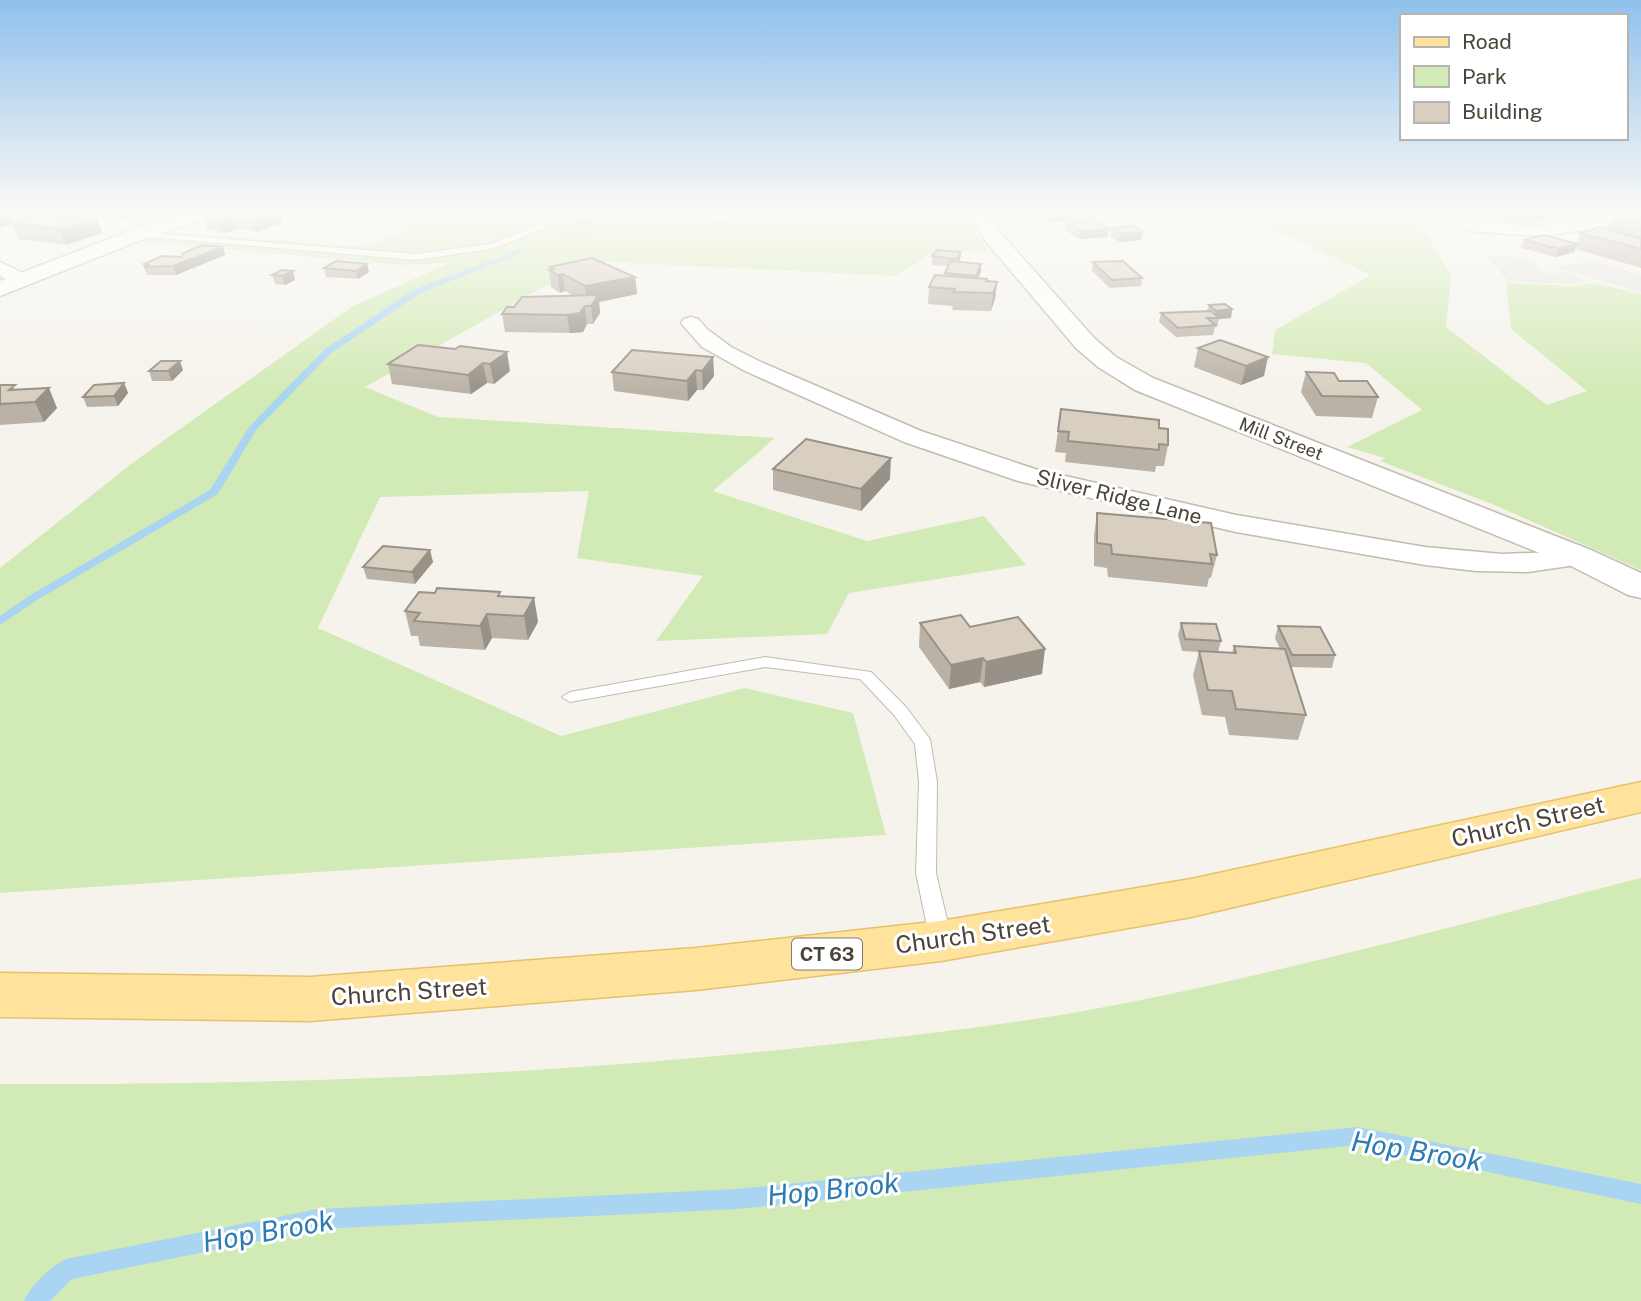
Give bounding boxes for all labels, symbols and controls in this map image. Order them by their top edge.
legend [1400,14,1627,140]
text: Road [1462,29,1512,54]
text: Park [1462,64,1507,89]
text: Building [1462,99,1543,124]
street label: Mill Street [1236,413,1326,464]
street label: Sliver Ridge Lane [1034,464,1205,529]
street label: Church Street [1448,790,1607,852]
street label: Church Street [894,909,1052,959]
road number: CT 63 [792,938,862,970]
street label: Church Street [330,972,488,1010]
water label: Hop Brook [1349,1124,1485,1177]
water label: Hop Brook [765,1165,900,1212]
water label: Hop Brook [200,1203,336,1258]

